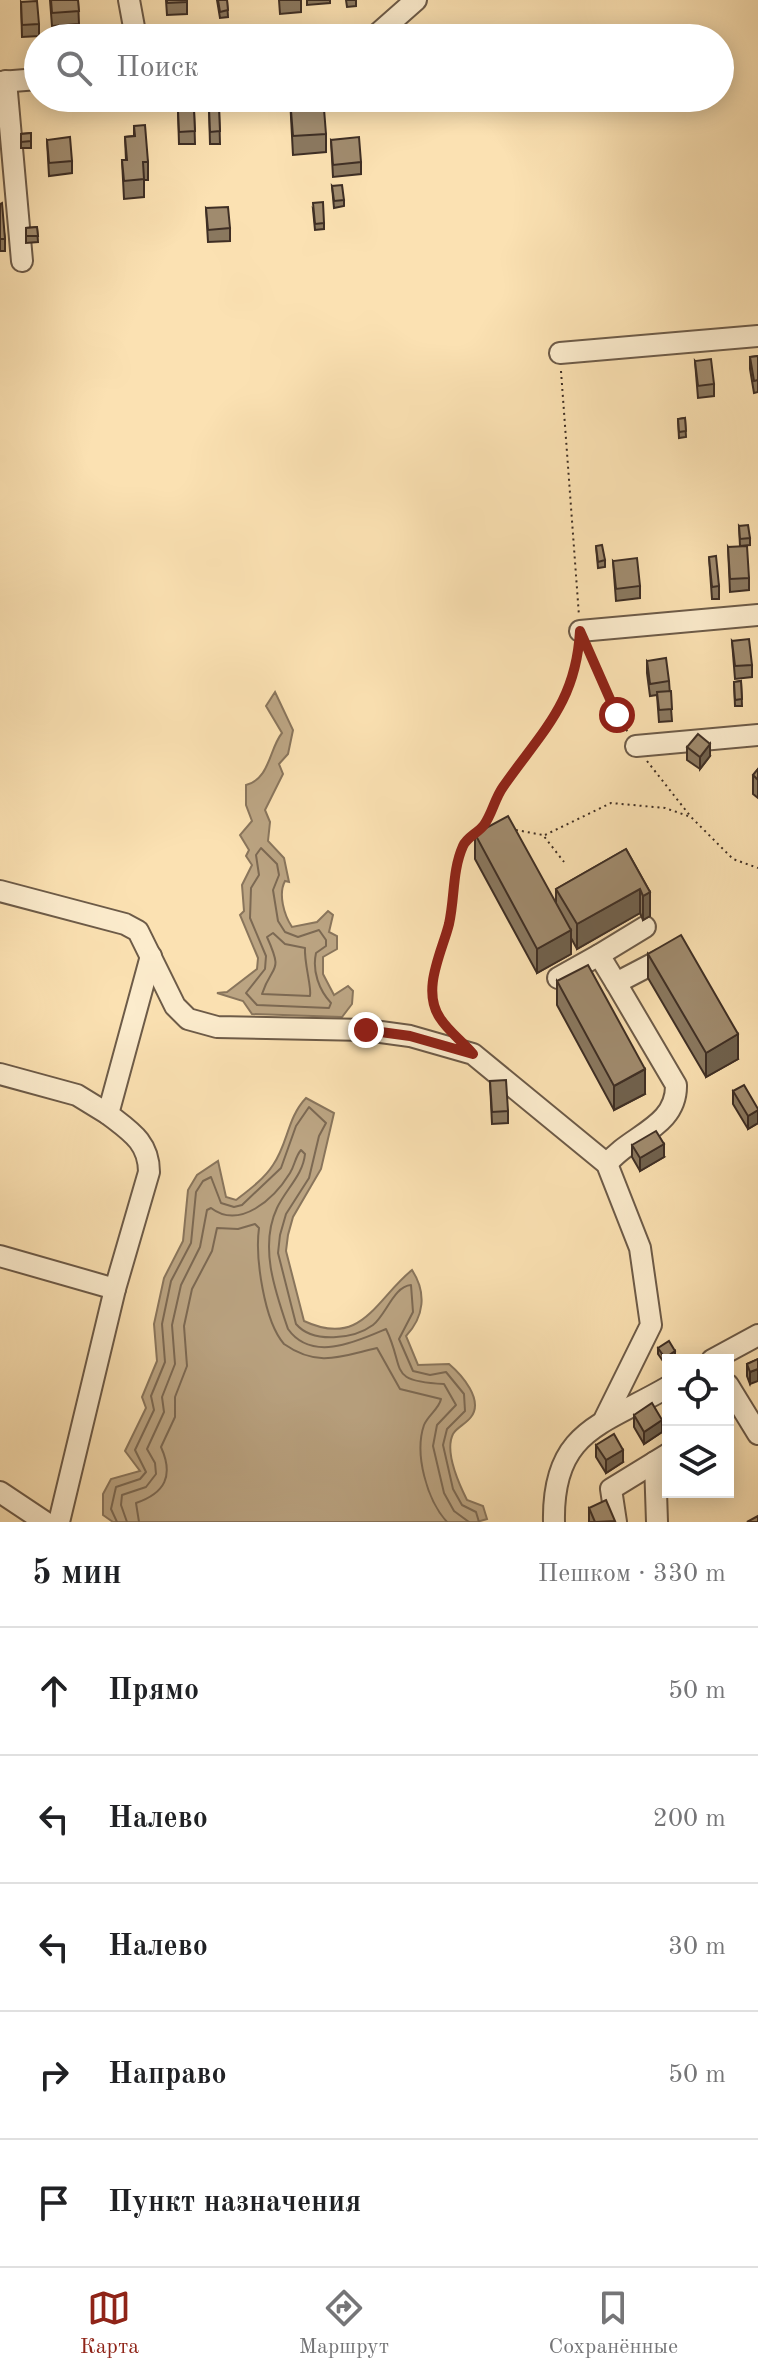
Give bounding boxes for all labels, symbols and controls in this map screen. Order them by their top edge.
search box [24,24,734,112]
icon: search [52,46,96,90]
text: Поиск [116,53,199,83]
route start [599,697,635,733]
route end [348,1012,384,1048]
map controls [662,1354,734,1498]
button: locate [662,1354,734,1426]
button: layers [662,1426,734,1498]
text: 5 мин [32,1557,122,1591]
text: Пешком · 330 m [538,1561,726,1587]
icon: ahead [32,1669,76,1713]
text: Прямо [108,1676,199,1706]
text: 50 m [668,1678,726,1704]
icon: left [32,1797,76,1841]
text: Налево [108,1804,208,1834]
text: 200 m [653,1806,726,1832]
icon: left [32,1925,76,1969]
text: Налево [108,1932,208,1962]
text: 30 m [668,1934,726,1960]
icon: right [32,2053,76,2097]
text: Направо [108,2060,227,2090]
text: 50 m [668,2062,726,2088]
icon: arrive [32,2181,76,2225]
text: Пункт назначения [108,2188,361,2218]
tab: Карта [80,2286,139,2361]
tab: Маршрут [299,2286,389,2361]
tab: Сохранённые [548,2286,678,2361]

